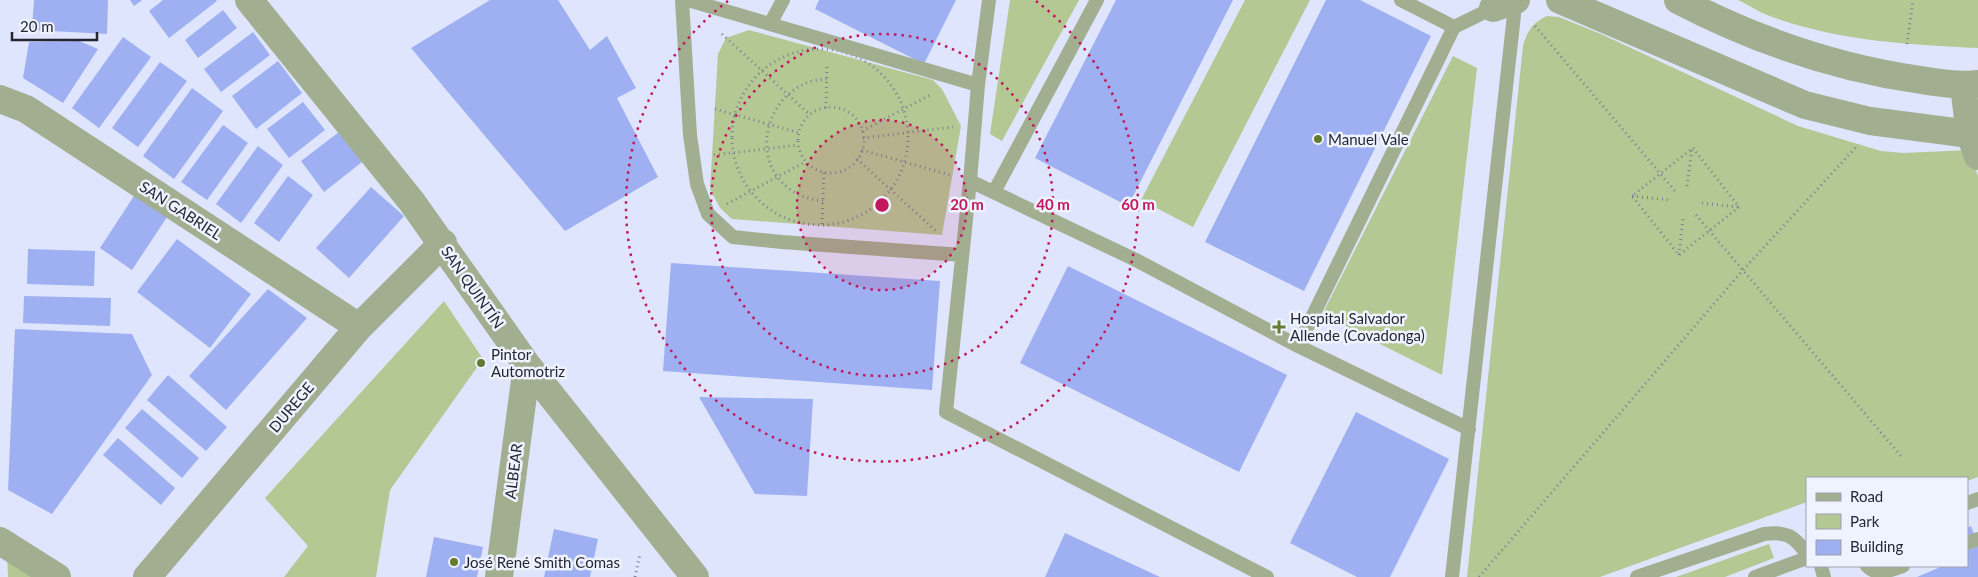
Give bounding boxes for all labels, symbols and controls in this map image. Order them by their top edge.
scale bar [12,10,98,42]
text: 20 m [20,17,54,35]
place label: Manuel Vale [1328,130,1409,148]
marker: Manuel Vale [1312,133,1324,145]
street label: SAN GABRIEL [137,177,226,243]
text: 20 m [950,195,984,213]
text: 40 m [1036,195,1070,213]
text: 60 m [1121,195,1155,213]
centre of rings [873,196,891,214]
street label: SAN QUINTÍN [438,242,508,332]
place label: Hospital Salvador Allende (Covadonga) [1290,309,1425,344]
marker: Hospital Salvador Allende (Covadonga) [1272,320,1286,334]
place label: Pintor Automotriz [491,345,565,380]
marker: Pintor Automotriz [475,357,487,369]
street label: DUREGE [265,378,317,436]
street label: ALBEAR [501,442,525,500]
legend [1806,477,1968,567]
text: Road [1850,487,1883,505]
text: Park [1850,512,1880,530]
text: Building [1850,537,1903,555]
place label: José René Smith Comas [464,553,620,571]
marker: José René Smith Comas [448,556,460,568]

